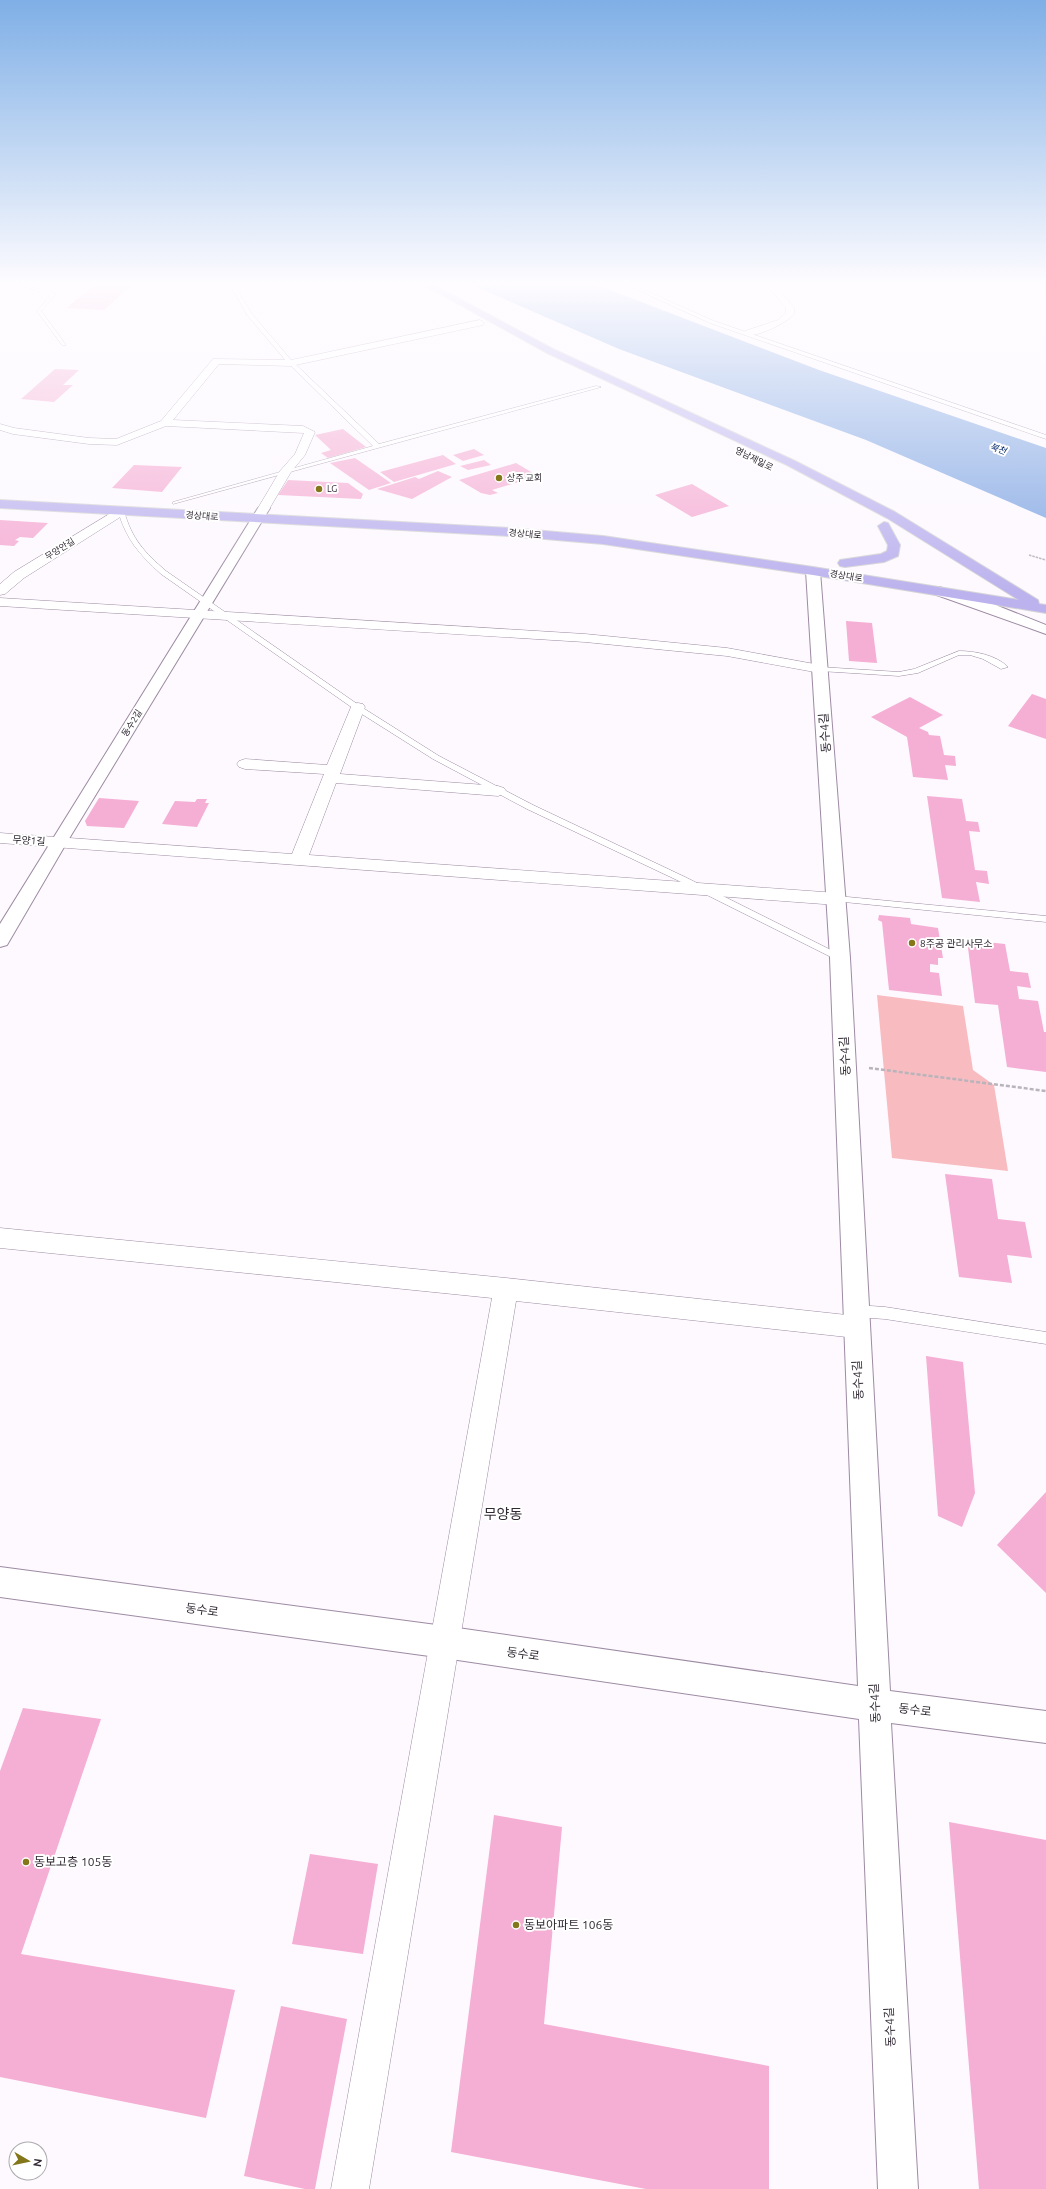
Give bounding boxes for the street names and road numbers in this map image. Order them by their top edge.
street label: 영남제일로 [733,445,775,473]
street label: 경상대로 [185,510,219,522]
street label: 경상대로 [508,528,542,540]
street label: 무양안길 [43,536,77,562]
street label: 경상대로 [829,568,863,584]
street label: 동수2길 [120,708,144,738]
street label: 동수4길 [817,713,832,753]
street label: 무양1길 [12,834,46,847]
street label: 동수4길 [837,1036,852,1076]
street label: 동수4길 [850,1360,865,1400]
street label: 동수로 [185,1601,219,1618]
street label: 동수로 [506,1645,540,1662]
street label: 동수4길 [867,1683,882,1723]
street label: 동수로 [898,1701,932,1718]
street label: 동수4길 [882,2007,897,2047]

